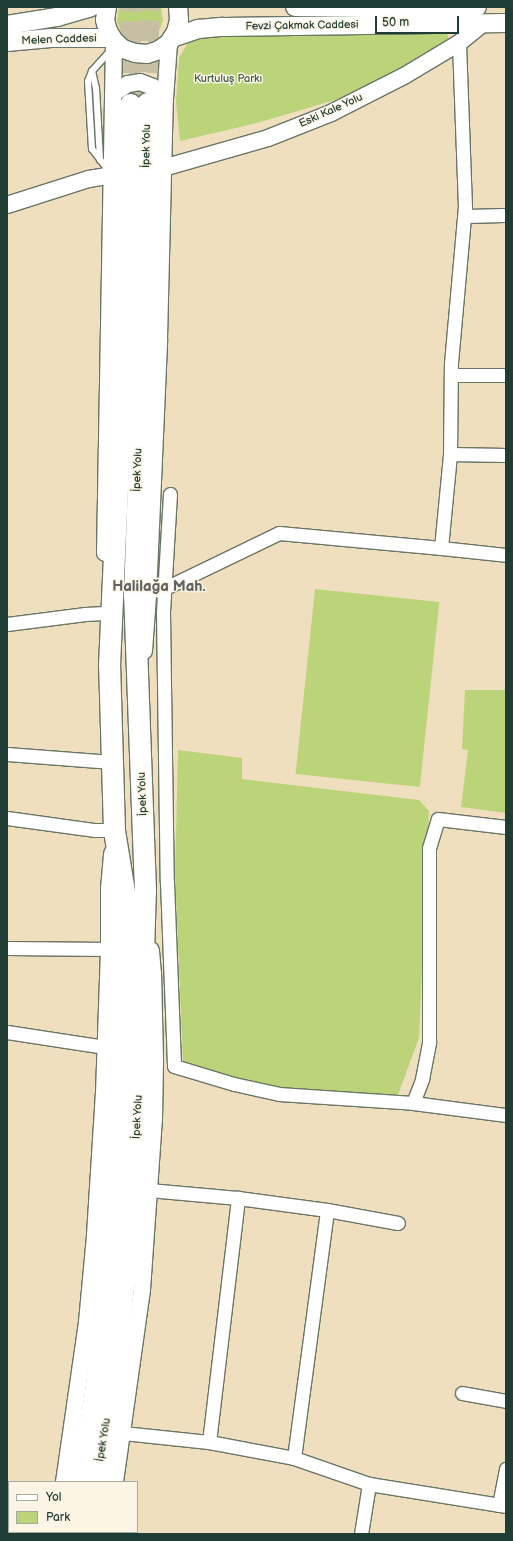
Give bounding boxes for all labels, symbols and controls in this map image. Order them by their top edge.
scale bar [377,8,461,34]
text: 50 m [382,15,409,30]
street label: Fevzi Çakmak Caddesi [245,18,359,34]
street label: Melen Caddesi [21,32,97,48]
park label: Kurtuluş Parkı [194,72,262,86]
street label: Eski Kale Yolu [297,91,365,131]
street label: İpek Yolu [140,124,154,168]
street label: İpek Yolu [131,447,145,493]
district label: Halilağa Mah. [112,578,206,596]
street label: İpek Yolu [136,771,150,817]
street label: İpek Yolu [130,1094,146,1140]
street label: İpek Yolu [94,1417,114,1463]
legend [8,1481,138,1533]
text: Yol [46,1490,61,1505]
text: Park [46,1510,70,1525]

